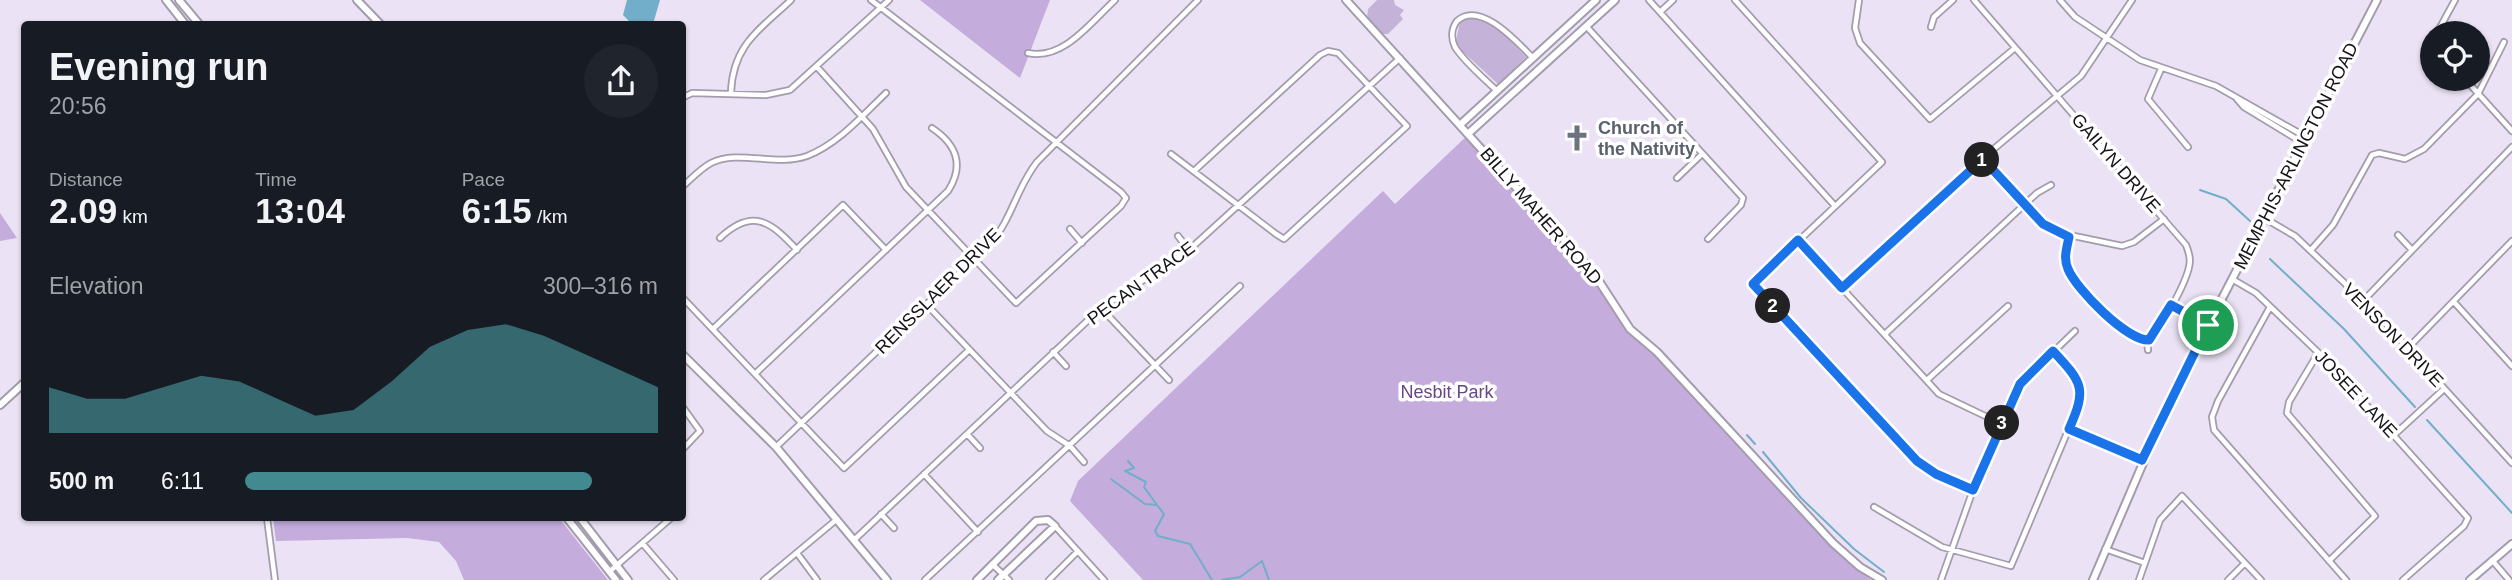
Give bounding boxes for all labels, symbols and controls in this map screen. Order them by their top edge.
map controls [2420,21,2490,91]
button: locate [2420,21,2490,91]
street label: MEMPHIS-ARLINGTON ROAD [2230,39,2362,273]
button: share [584,44,658,118]
text: Evening run [49,46,269,88]
text: 20:56 [49,93,107,119]
street label: GAILYN DRIVE [2068,109,2164,217]
place label: Church of the Nativity [1598,118,1695,159]
church icon: Church of the Nativity [1562,123,1592,153]
pin: 1 [1965,142,2000,178]
street label: BILLY MAHER ROAD [1476,144,1606,288]
text: 1 [1976,149,1987,170]
text: Distance [49,169,123,190]
text: Time [255,169,297,190]
text: Pace [462,169,505,190]
text: 2.09 [49,191,117,230]
text: 13:04 [255,191,345,230]
text: 6:15 [462,191,532,230]
text: km [117,206,148,227]
text: /km [532,206,568,227]
street label: RENSSLAER DRIVE [871,224,1005,358]
street label: PECAN TRACE [1083,237,1199,329]
text: Elevation [49,273,144,299]
text: 300–316 m [543,273,658,299]
street label: VENSON DRIVE [2339,279,2447,391]
pin: 2 [1756,288,1790,324]
text: 2 [1767,295,1778,316]
pin [2178,295,2238,355]
icon: arrive [2189,306,2227,344]
street label: JOSEE LANE [2311,347,2401,441]
park label: Nesbit Park [1400,382,1495,402]
pin: 3 [1984,406,2020,440]
text: 3 [1996,412,2007,433]
text: 500 m [49,468,114,494]
text: 6:11 [161,468,204,494]

